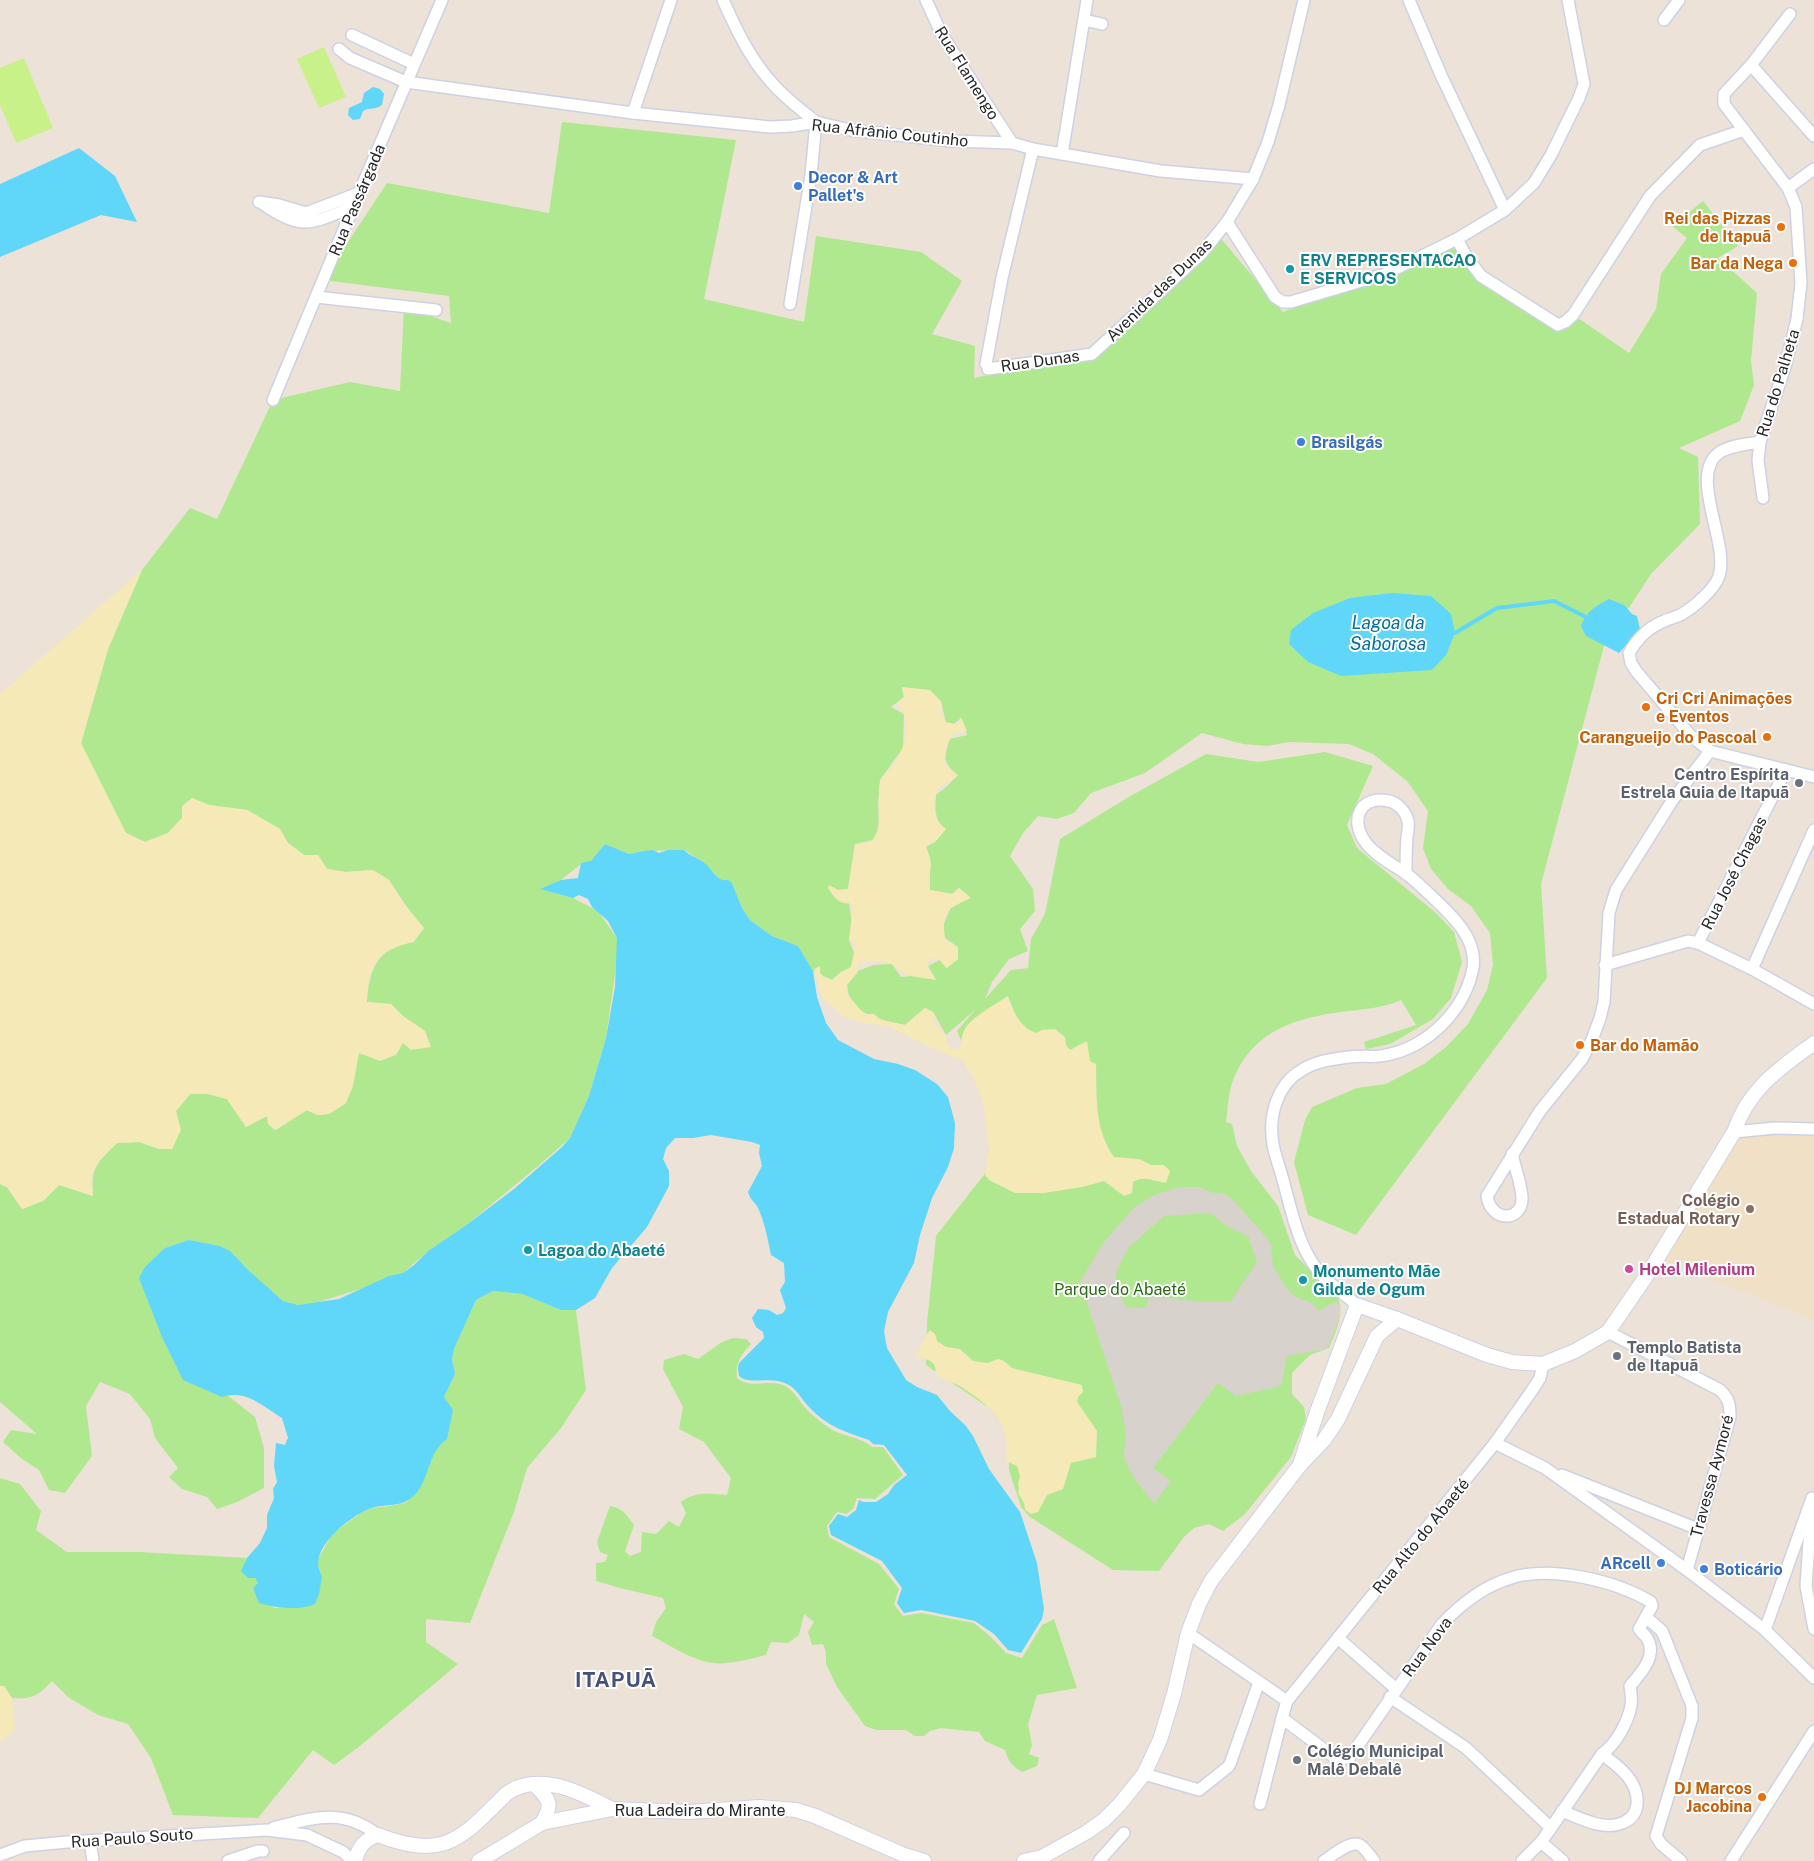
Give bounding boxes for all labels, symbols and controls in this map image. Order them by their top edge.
street label: Rua Flamengo [931,23,1003,123]
street label: Rua Afrânio Coutinho [811,115,969,151]
street label: Rua Passárgada [325,141,389,259]
place label: Decor & Art Pallet's [808,168,898,205]
marker: Decor & Art Pallet's [792,180,804,192]
place label: Rei das Pizzas de Itapuã [1664,209,1771,246]
marker: Rei das Pizzas de Itapuã [1775,221,1787,233]
street label: Avenida das Dunas [1102,235,1216,345]
place label: ERV REPRESENTACAO E SERVICOS [1300,251,1477,288]
place label: Bar da Nega [1690,254,1783,273]
marker: Bar da Nega [1787,257,1799,269]
marker: ERV REPRESENTACAO E SERVICOS [1284,263,1296,275]
street label: Rua do Palheta [1753,327,1803,439]
street label: Rua Dunas [999,346,1081,376]
place label: Brasilgás [1311,433,1383,452]
marker: Brasilgás [1295,436,1307,448]
water label: Lagoa da Saborosa [1350,612,1426,654]
place label: Cri Cri Animações e Eventos [1656,689,1792,726]
marker: Cri Cri Animações e Eventos [1640,701,1652,713]
place label: Carangueijo do Pascoal [1579,728,1757,747]
marker: Carangueijo do Pascoal [1761,731,1773,743]
place label: Centro Espírita Estrela Guia de Itapuã [1620,765,1789,802]
marker: Centro Espírita Estrela Guia de Itapuã [1793,777,1805,789]
street label: Rua José Chagas [1697,813,1771,933]
place label: Bar do Mamão [1590,1036,1699,1055]
marker: Bar do Mamão [1574,1039,1586,1051]
place label: Colégio Estadual Rotary [1617,1191,1740,1228]
marker: Colégio Estadual Rotary [1744,1203,1756,1215]
place label: Lagoa do Abaeté [538,1241,665,1260]
marker: Lagoa do Abaeté [522,1244,534,1256]
place label: Hotel Milenium [1639,1260,1755,1279]
place label: Monumento Mãe Gilda de Ogum [1313,1262,1441,1299]
marker: Hotel Milenium [1623,1263,1635,1275]
marker: Monumento Mãe Gilda de Ogum [1297,1274,1309,1286]
park label: Parque do Abaeté [1054,1280,1186,1299]
place label: Templo Batista de Itapuã [1627,1338,1741,1375]
marker: Templo Batista de Itapuã [1611,1350,1623,1362]
street label: Travessa Aymoré [1686,1412,1738,1540]
street label: Rua Alto do Abaeté [1369,1475,1473,1597]
place label: ARcell [1600,1554,1651,1573]
marker: ARcell [1655,1557,1667,1569]
place label: Boticário [1714,1560,1783,1579]
marker: Boticário [1698,1563,1710,1575]
street label: Rua Nova [1398,1613,1456,1681]
district label: ITAPUÃ [575,1667,657,1692]
place label: Colégio Municipal Malê Debalê [1307,1742,1444,1779]
marker: Colégio Municipal Malê Debalê [1291,1754,1303,1766]
place label: DJ Marcos Jacobina [1674,1779,1752,1816]
marker: DJ Marcos Jacobina [1756,1791,1768,1803]
street label: Rua Ladeira do Mirante [614,1801,786,1820]
street label: Rua Paulo Souto [70,1824,194,1852]

